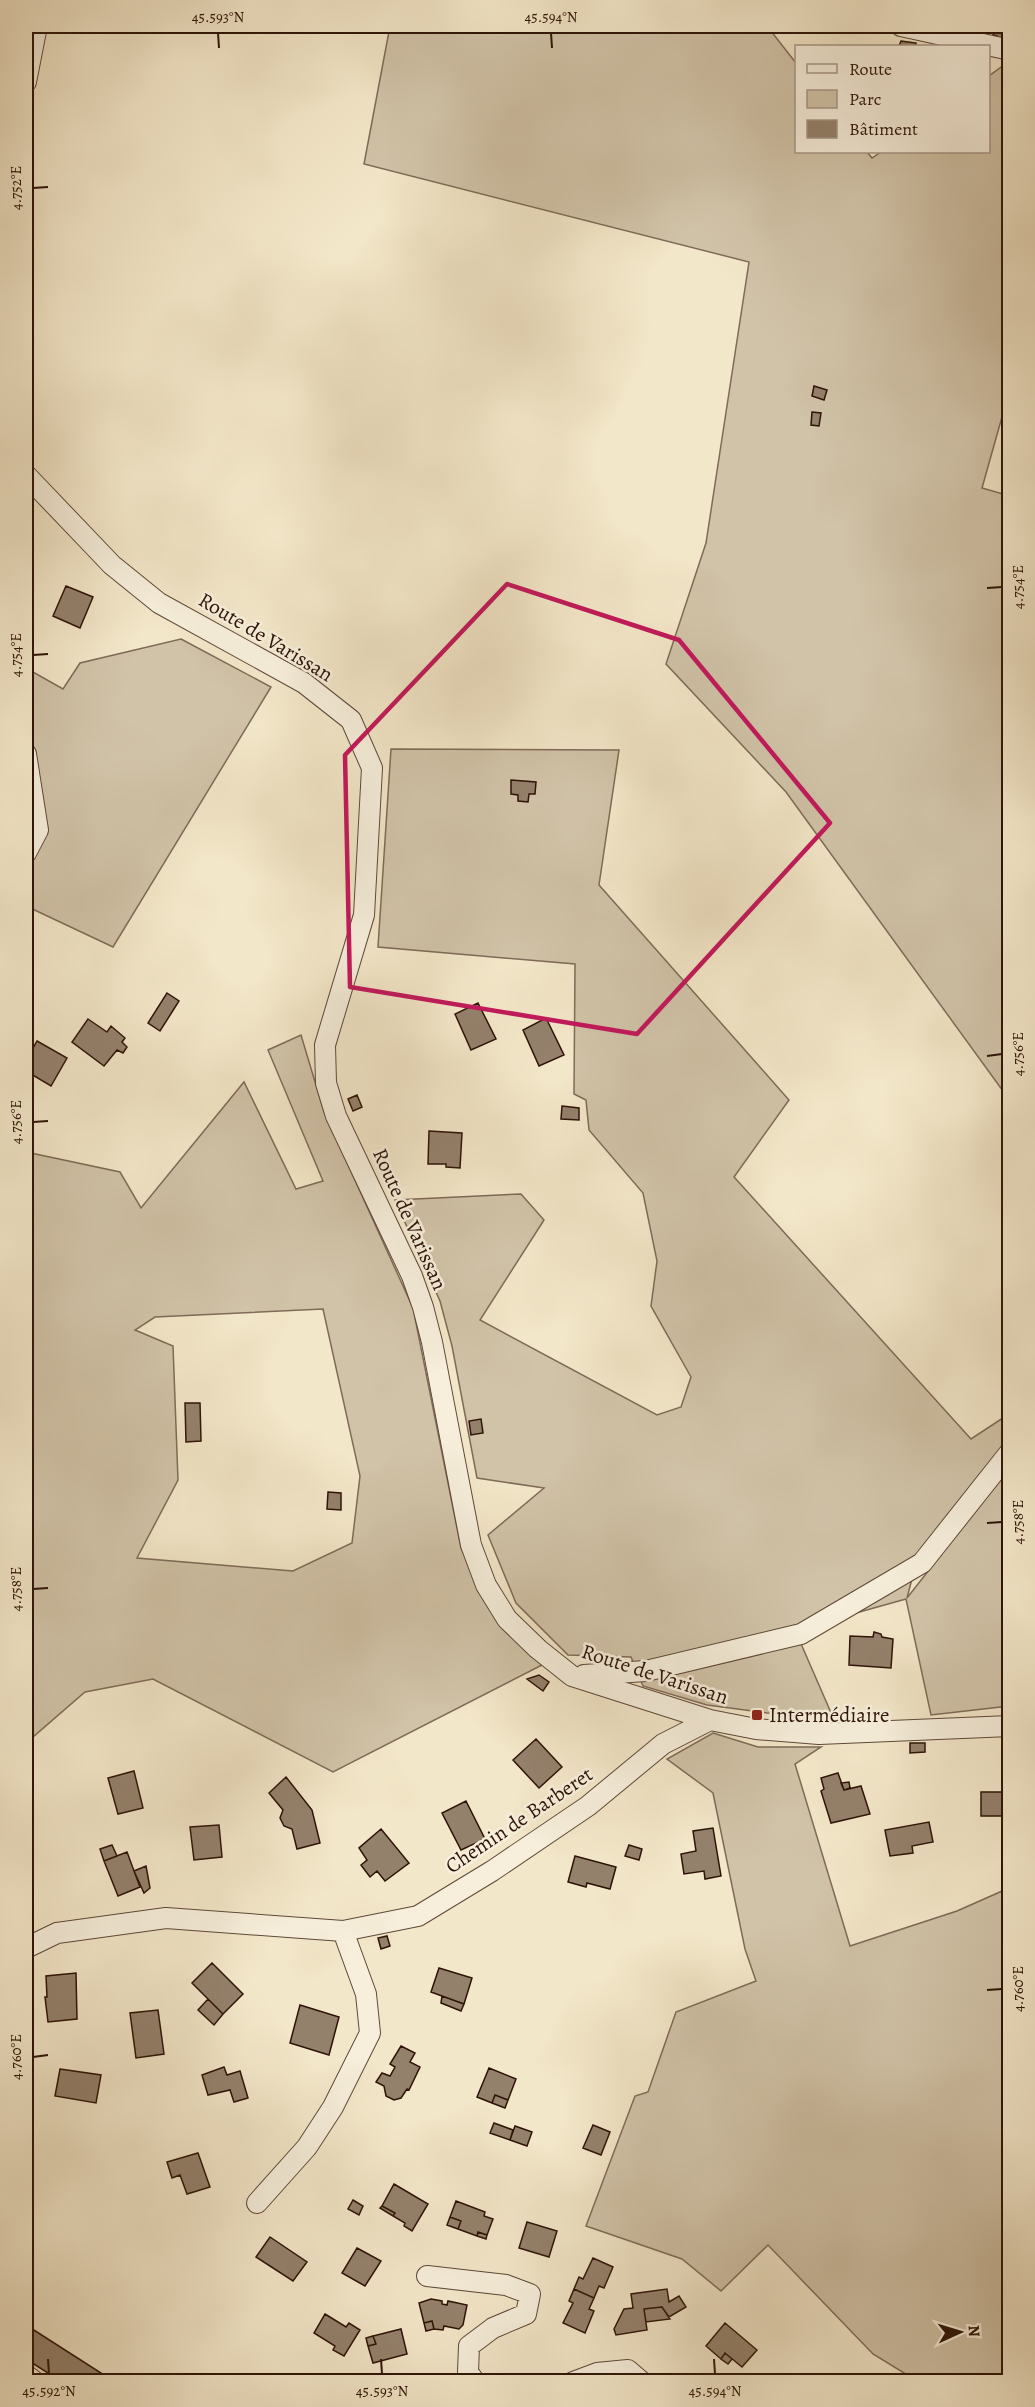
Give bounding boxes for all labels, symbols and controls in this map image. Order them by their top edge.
text: 45.593°N [192,7,245,27]
text: 45.594°N [524,7,578,27]
legend [795,45,990,153]
text: Route [849,57,892,81]
text: Parc [849,87,881,111]
text: Bâtiment [849,117,918,141]
text: 4.752°E [6,166,26,210]
text: 4.754°E [1008,565,1028,609]
street label: Route de Varissan [193,586,339,688]
text: 4.754°E [6,633,26,677]
text: 4.756°E [1008,1032,1028,1076]
text: 4.756°E [6,1100,26,1144]
street label: Route de Varissan [366,1144,454,1294]
text: 4.758°E [1008,1500,1028,1544]
text: 4.758°E [6,1567,26,1611]
street label: Route de Varissan [578,1637,732,1711]
place label: Intermédiaire [769,1701,889,1729]
marker: Intermédiaire [750,1708,764,1722]
street label: Chemin de Barberet [440,1760,598,1880]
text: 4.760°E [1008,1966,1028,2012]
text: 4.760°E [6,2034,26,2080]
north arrow [930,2302,990,2362]
text: N [963,2324,985,2338]
text: 45.592°N [22,2381,76,2401]
text: 45.593°N [356,2381,409,2401]
text: 45.594°N [688,2381,742,2401]

